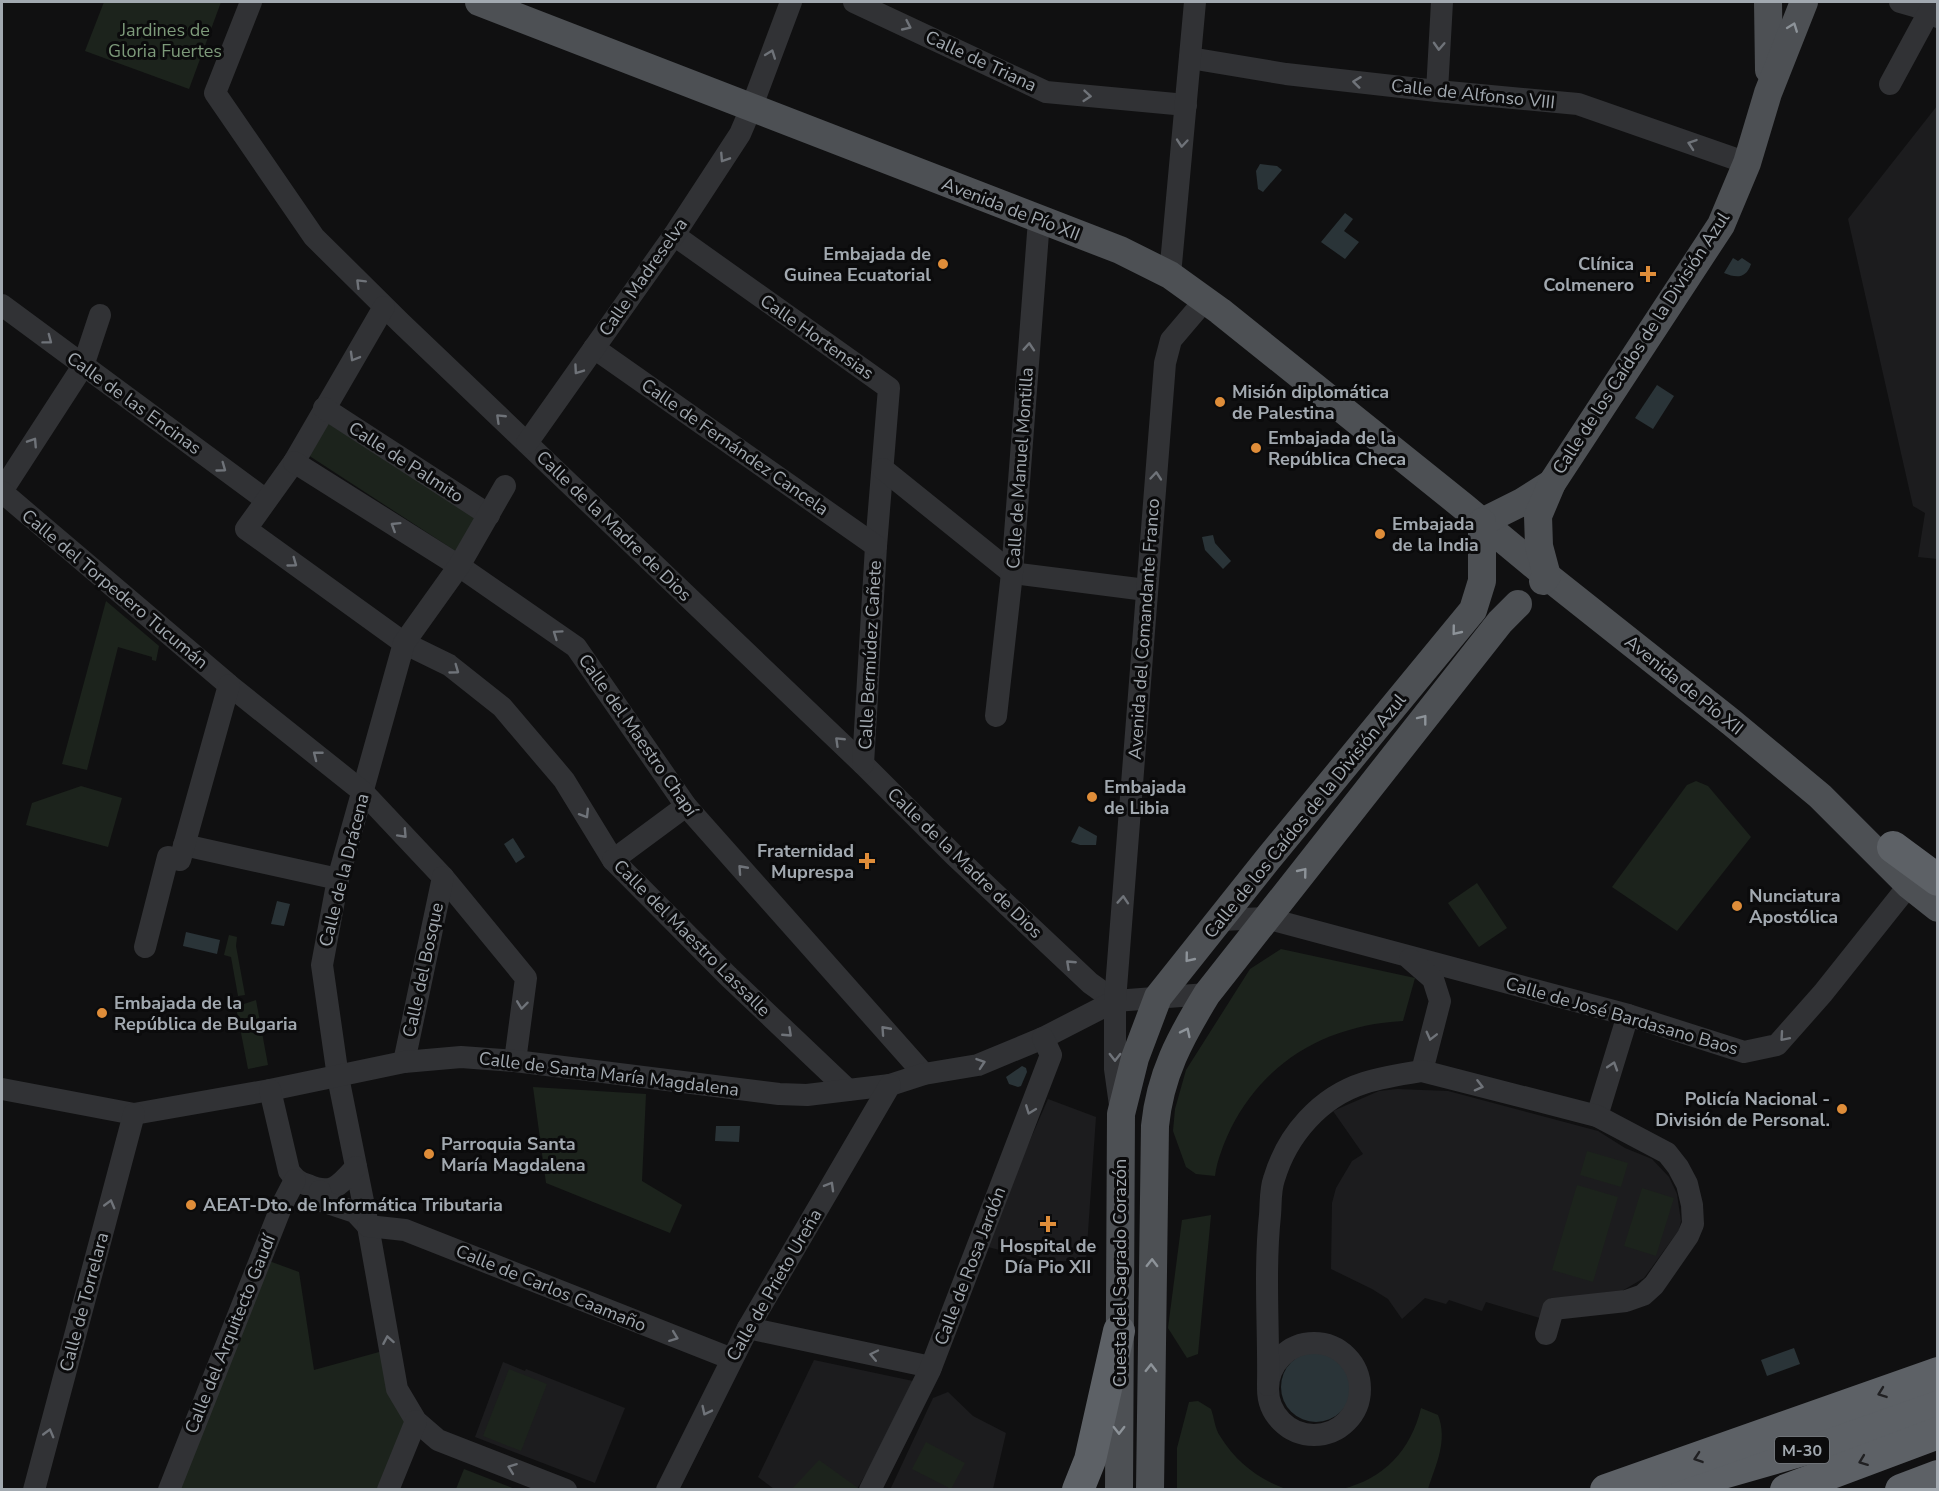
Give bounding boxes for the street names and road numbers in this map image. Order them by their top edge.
street label: Calle de Triana [921,25,1041,97]
street label: Calle de Alfonso VIII [1390,73,1556,115]
street label: Avenida de Pío XII [938,172,1084,246]
street label: Calle de los Caídos de la División Azul [1547,207,1735,479]
street label: Calle Madreselva [593,213,693,341]
street label: Calle Hortensias [755,289,879,385]
street label: Calle de las Encinas [62,346,206,460]
street label: Calle de Manuel Montilla [1001,366,1039,570]
street label: Calle de Fernández Cancela [637,373,833,521]
street label: Calle de Palmito [344,416,468,508]
street label: Calle de la Madre de Dios [531,445,697,607]
street label: Avenida del Comandante Franco [1123,498,1165,760]
street label: Calle del Torpedero Tucumán [17,504,213,674]
street label: Calle Bermúdez Cañete [853,560,887,750]
street label: Avenida de Pío XII [1620,630,1748,740]
street label: Calle del Maestro Chapí [573,649,704,822]
street label: Calle de los Caídos de la División Azul [1199,688,1412,943]
street label: Calle de la Madre de Dios [882,782,1048,944]
street label: Calle de la Drácena [313,791,375,949]
street label: Calle del Maestro Lassalle [608,854,776,1022]
street label: Calle del Bosque [397,900,449,1040]
street label: Calle de José Bardasano Baos [1503,971,1741,1061]
street label: Calle de Santa María Magdalena [478,1046,740,1102]
street label: Cuesta del Sagrado Corazón [1108,1159,1132,1387]
street label: Calle de Rosa Jardón [929,1183,1011,1349]
street label: Calle de Prieto Ureña [721,1205,827,1365]
street label: Calle de Torrelara [54,1230,114,1374]
street label: Calle del Arquitecto Gaudí [179,1230,281,1437]
street label: Calle de Carlos Caamaño [452,1239,650,1337]
road number: M-30 [1775,1437,1829,1463]

